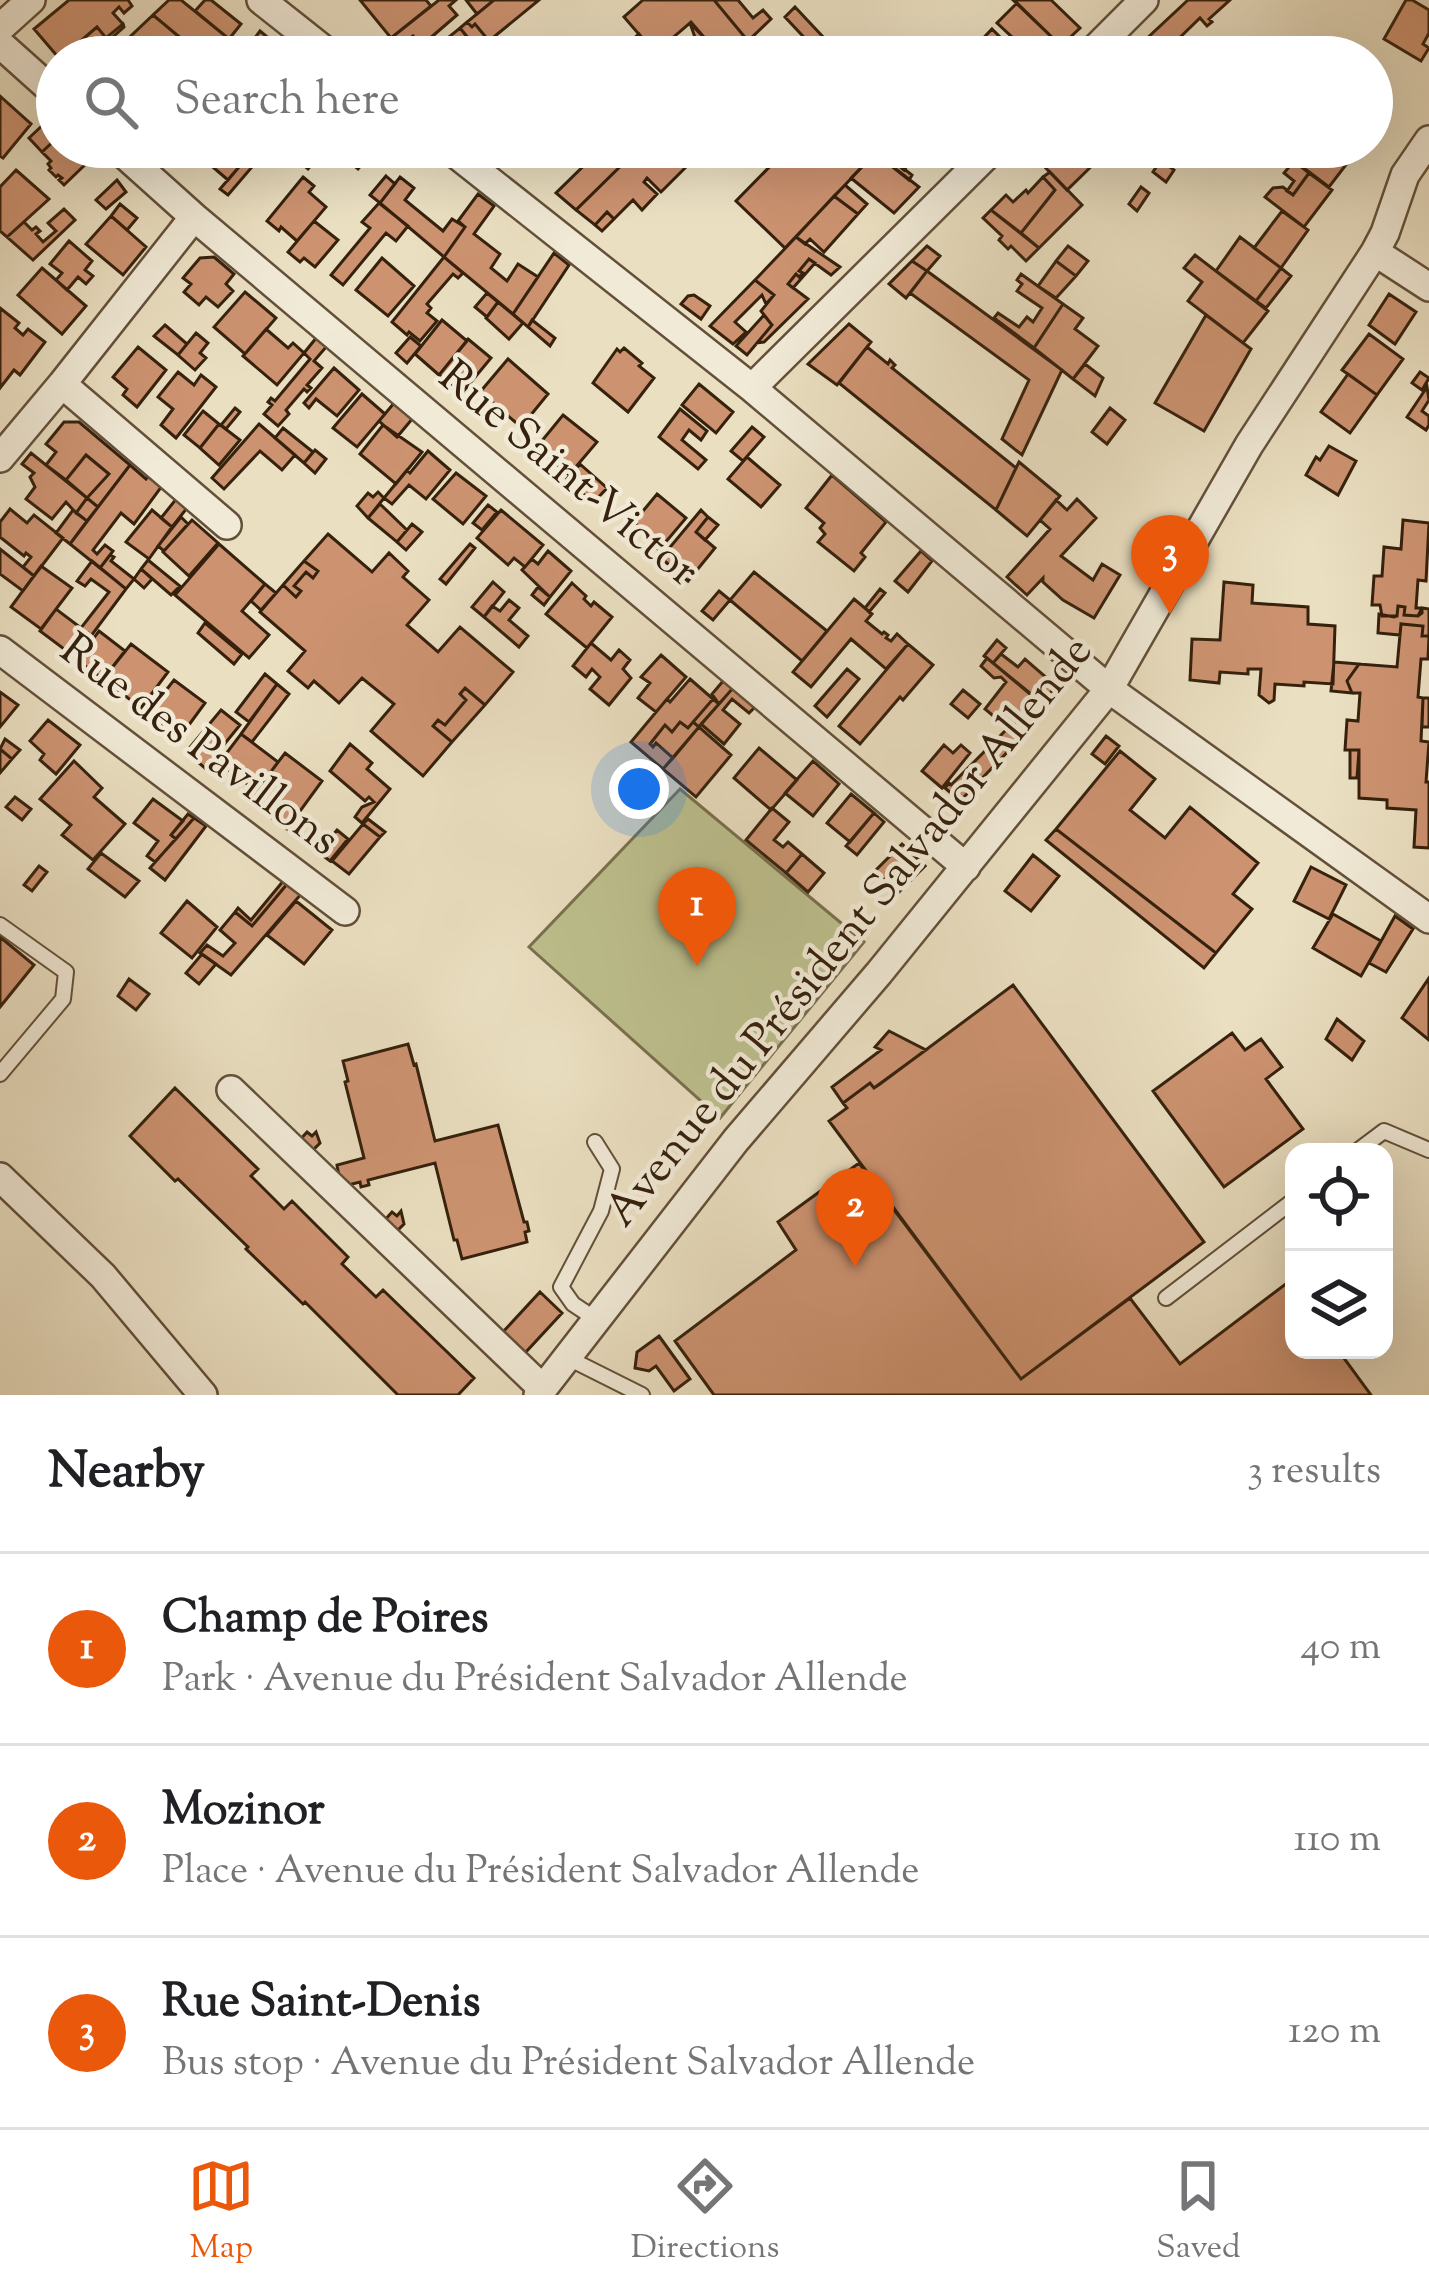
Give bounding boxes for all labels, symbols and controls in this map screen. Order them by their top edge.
search box [36,36,1393,168]
icon: search [78,69,144,135]
text: Search here [174,70,400,135]
street label: Rue Saint-Victor [423,347,711,605]
pin: 3 [1131,515,1209,614]
street label: Rue des Pavillons [44,620,352,874]
street label: Avenue du Président Salvador Allende [592,623,1110,1243]
your location [609,759,669,819]
pin: 1 [658,867,736,966]
map controls [1285,1143,1393,1359]
button: locate [1285,1143,1393,1251]
pin: 2 [816,1168,894,1267]
button: layers [1285,1251,1393,1359]
text: Nearby [48,1437,205,1510]
text: 3 results [1247,1445,1381,1501]
text: Champ de Poires [162,1588,488,1653]
text: 1 [80,1621,94,1677]
text: 40 m [1301,1621,1381,1677]
text: Park · Avenue du Président Salvador Allende [162,1653,908,1709]
text: Mozinor [162,1780,325,1845]
text: 2 [78,1813,96,1869]
text: 110 m [1294,1813,1381,1869]
text: Place · Avenue du Président Salvador Allende [162,1845,919,1901]
text: Rue Saint-Denis [162,1972,480,2037]
text: 3 [79,2005,95,2061]
text: 120 m [1288,2005,1381,2061]
text: Bus stop · Avenue du Président Salvador Allende [162,2037,975,2093]
tab: Map [188,2153,254,2273]
tab: Directions [631,2153,780,2273]
tab: Saved [1156,2153,1241,2273]

